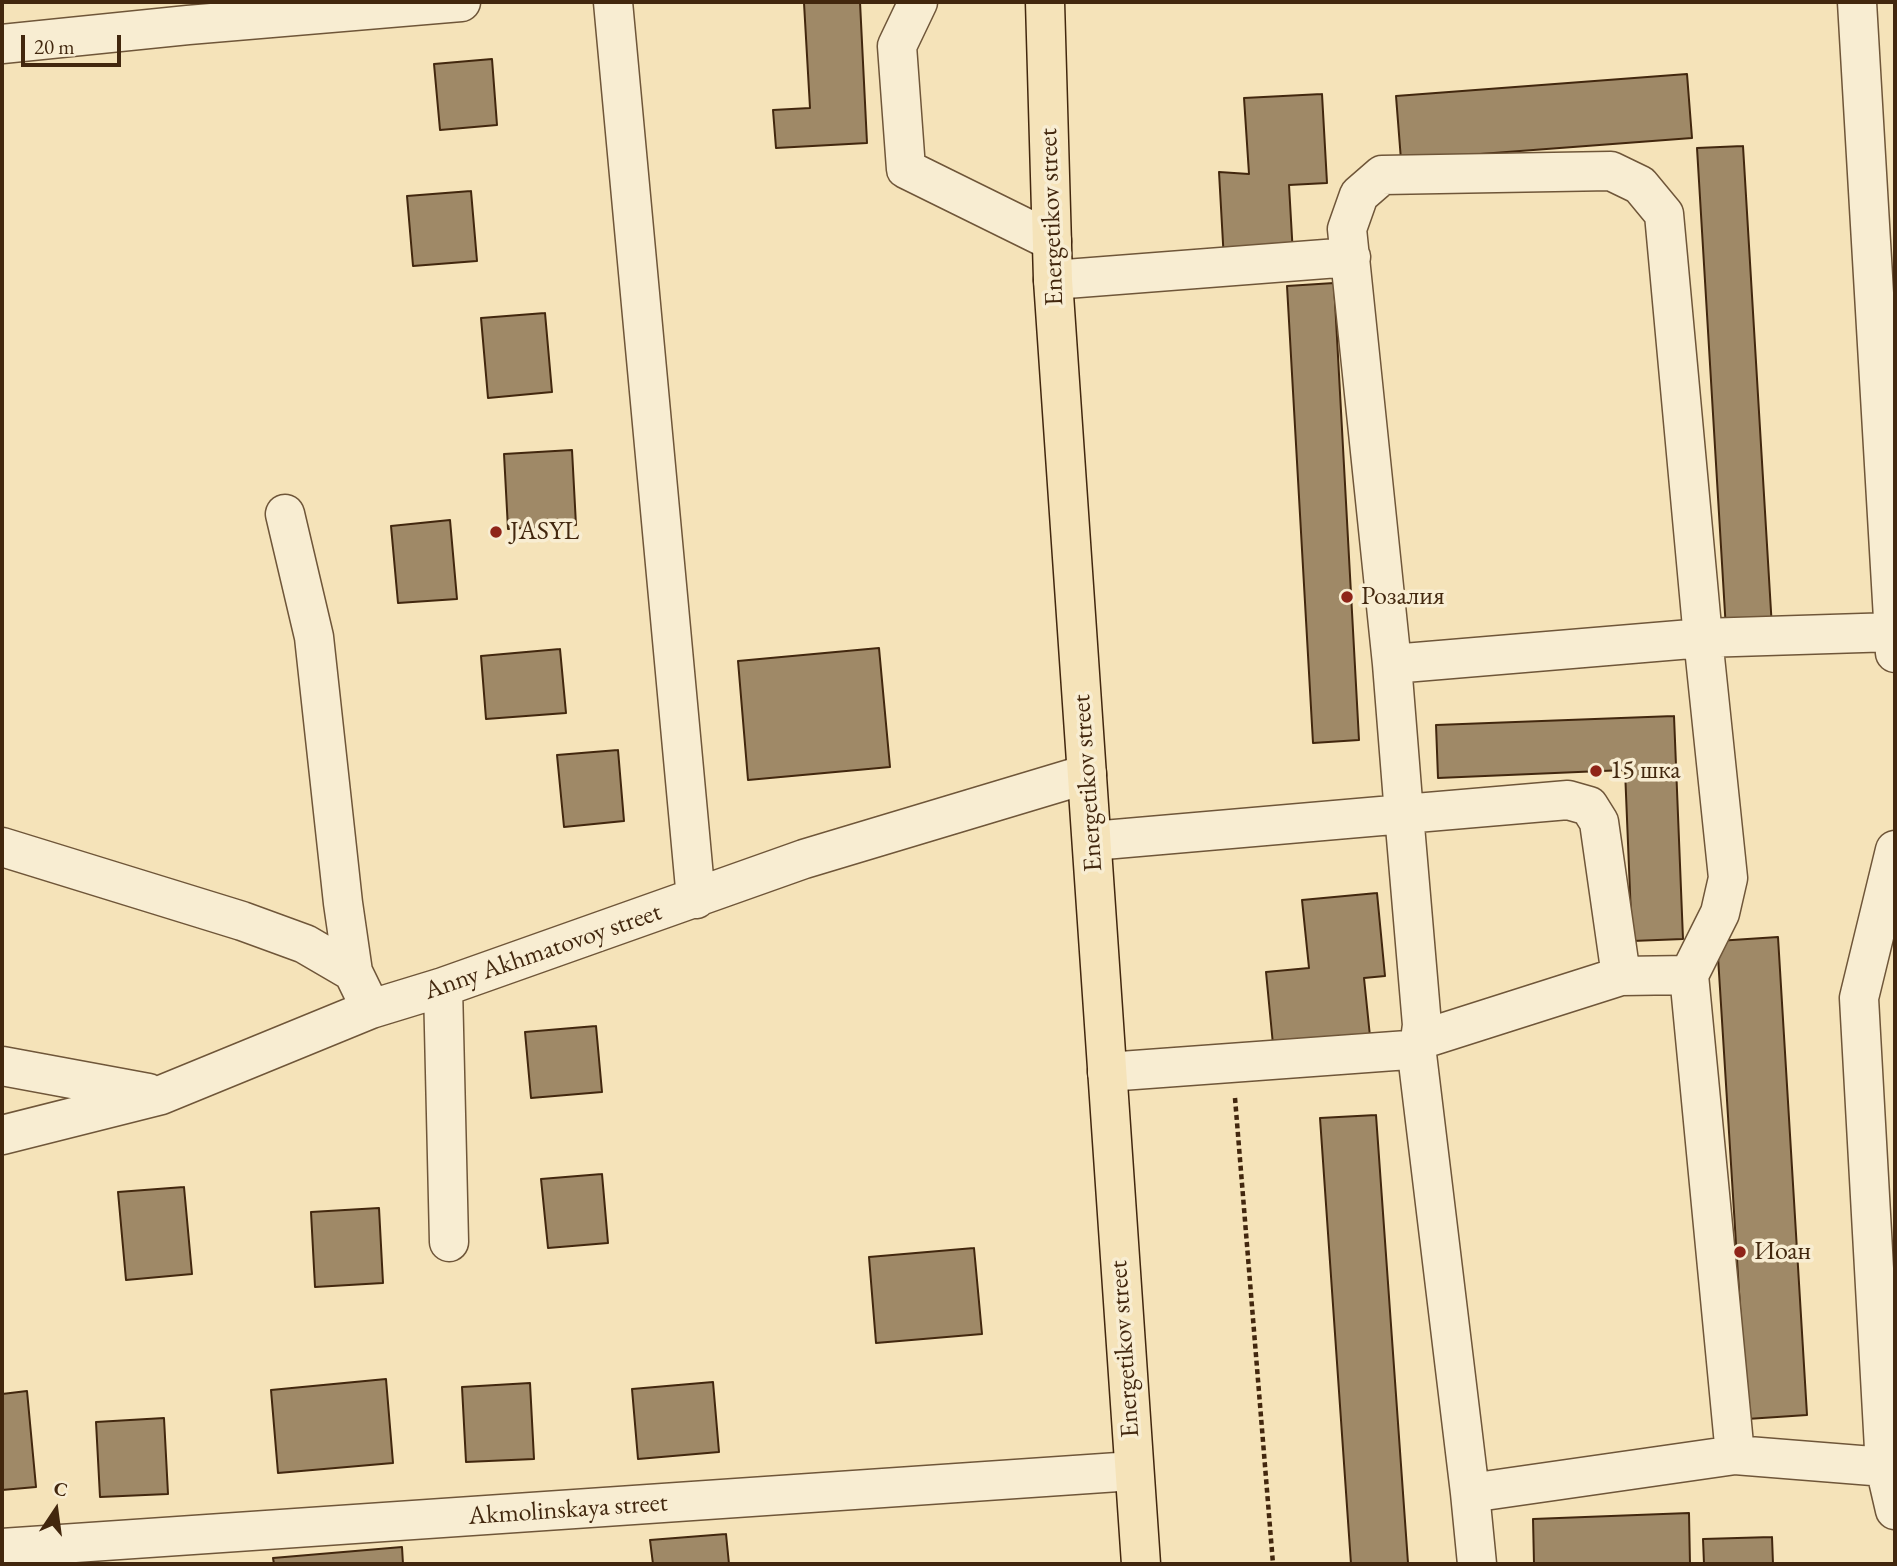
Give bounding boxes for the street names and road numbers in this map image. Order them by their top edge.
street label: Energetikov street [1033,128,1071,306]
street label: Energetikov street [1066,693,1110,873]
street label: Anny Akhmatovoy street [420,897,666,1007]
street label: Energetikov street [1103,1259,1147,1439]
street label: Akmolinskaya street [467,1487,669,1533]

